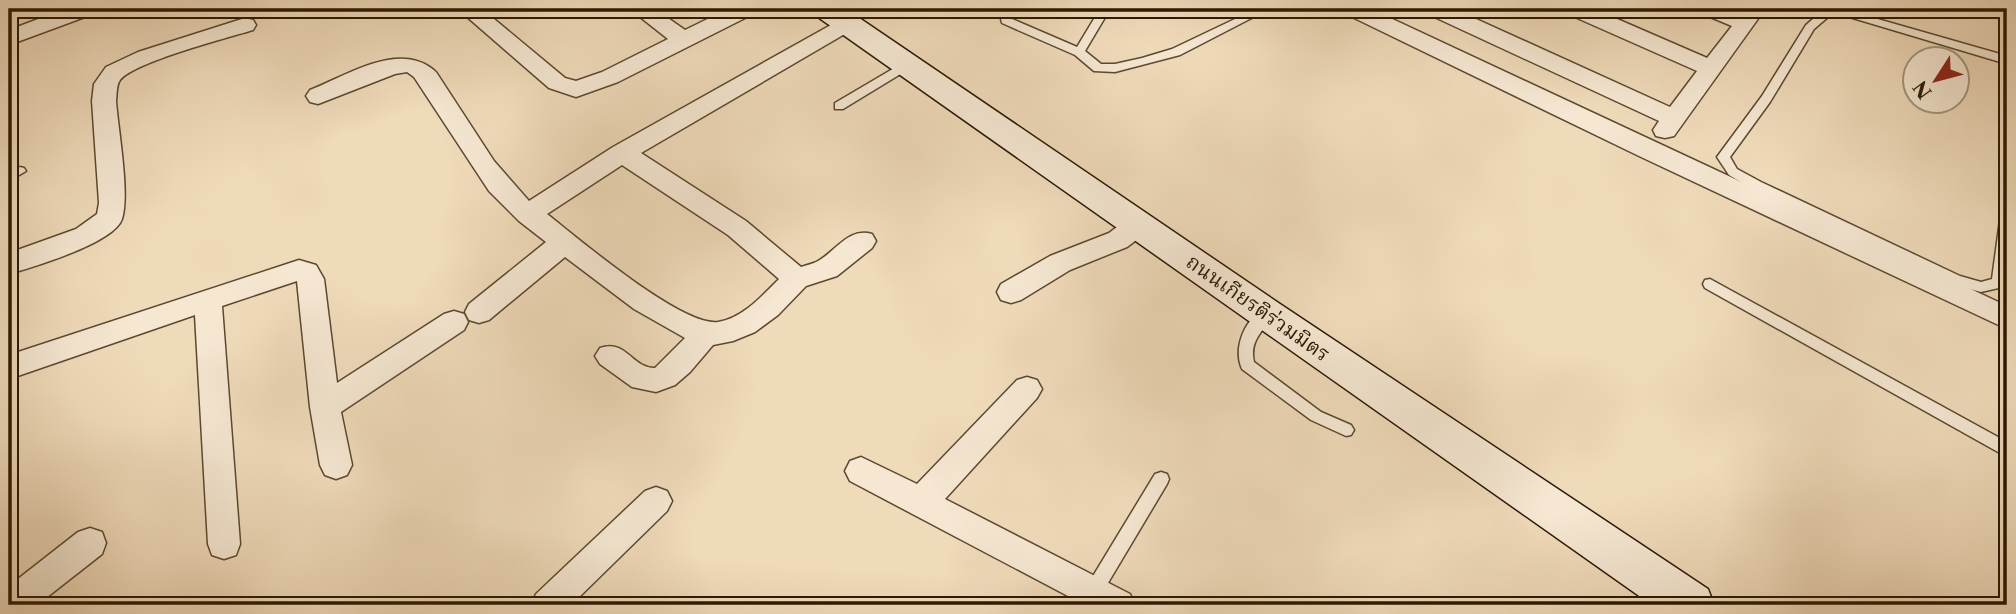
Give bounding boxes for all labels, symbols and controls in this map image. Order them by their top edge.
north arrow [1900,46,1970,116]
text: N [1908,76,1937,103]
street label: ถนนเกียรติร่วมมิตร [1182,249,1335,366]

